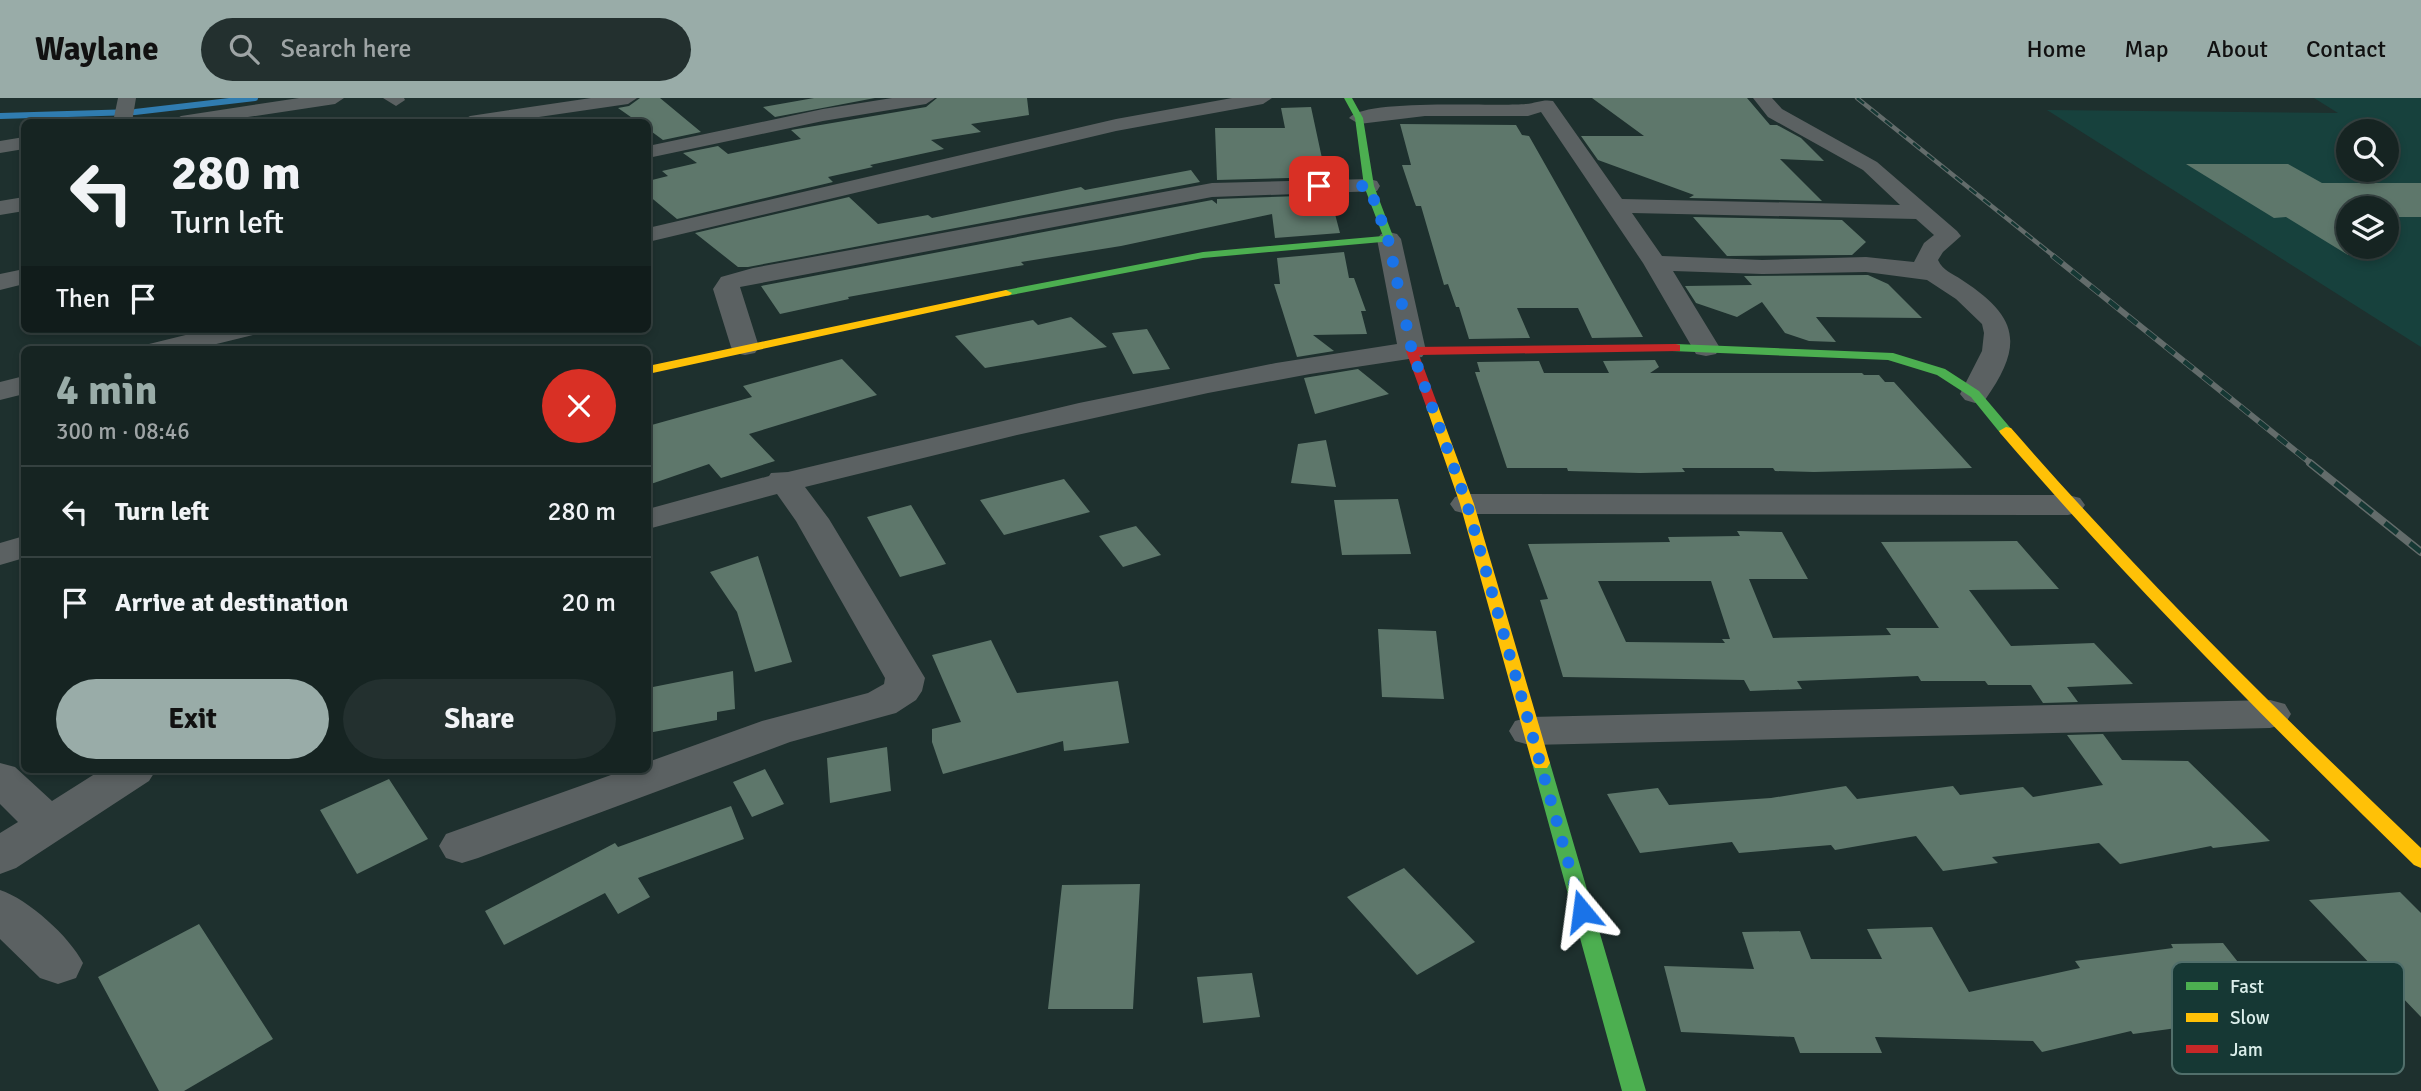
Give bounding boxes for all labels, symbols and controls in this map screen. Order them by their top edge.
search box [201,18,691,81]
text: Waylane [35,29,159,70]
icon: search [225,30,263,68]
text: Search here [281,33,412,65]
text: Home [2026,34,2086,64]
text: Map [2124,34,2169,64]
text: About [2207,34,2268,64]
text: Contact [2306,34,2386,64]
map controls [2336,119,2399,259]
button: search [2336,119,2399,182]
text: 280 m [171,143,301,203]
icon: left [56,147,147,238]
pin [1289,156,1349,216]
icon: arrive [1300,167,1338,205]
button: layers [2336,196,2399,259]
text: Turn left [171,203,284,242]
icon: arrive [124,280,162,318]
text: Then [56,283,110,315]
text: 4 min [56,365,157,416]
button: close [542,369,616,443]
text: 300 m · 08:46 [56,417,190,446]
icon: left [56,493,94,531]
text: Turn left [115,496,209,528]
text: 280 m [547,496,616,528]
icon: arrive [56,584,94,622]
text: Arrive at destination [115,587,348,619]
text: 20 m [561,587,616,619]
button: Exit [56,679,329,759]
button: Share [343,679,616,759]
position arrow [1545,874,1619,948]
legend [2172,962,2404,1074]
text: Fast [2230,975,2264,999]
text: Slow [2230,1006,2270,1030]
text: Jam [2230,1038,2263,1062]

